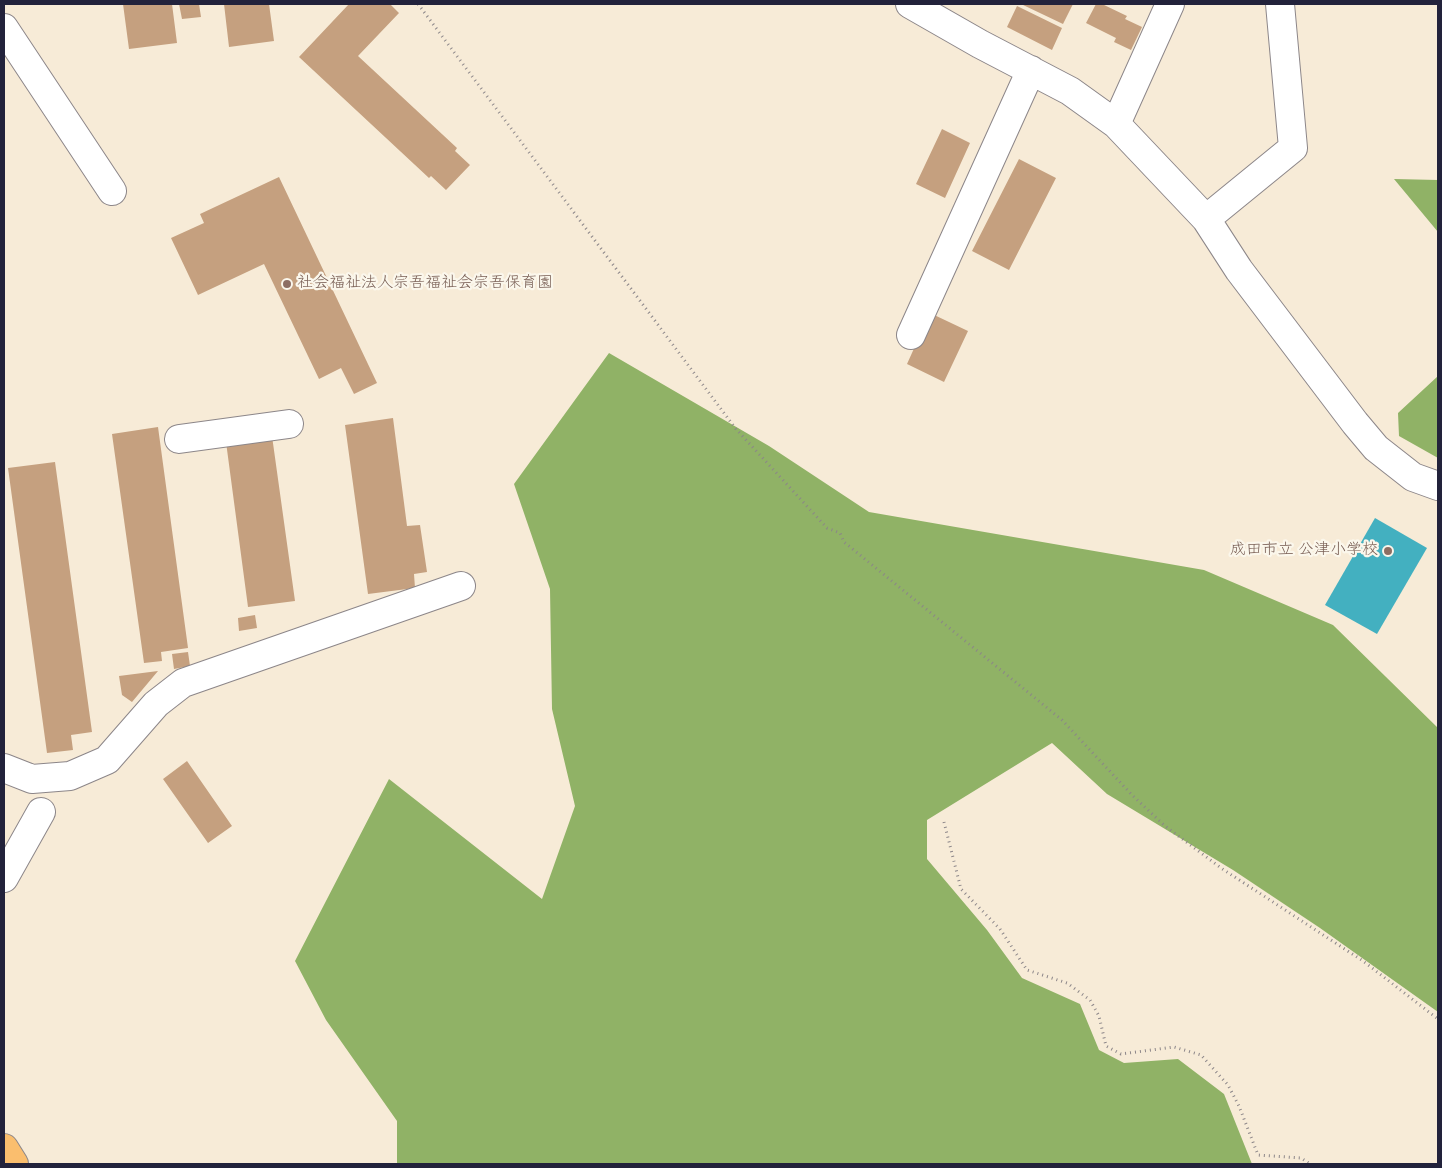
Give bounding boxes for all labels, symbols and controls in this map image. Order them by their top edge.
place label: 社会福祉法人宗吾福祉会宗吾保育園 [297,274,553,294]
marker: 社会福祉法人宗吾福祉会宗吾保育園 [281,278,293,290]
place label: 成田市立 公津小学校 [1230,541,1378,561]
marker: 成田市立 公津小学校 [1382,545,1394,557]

